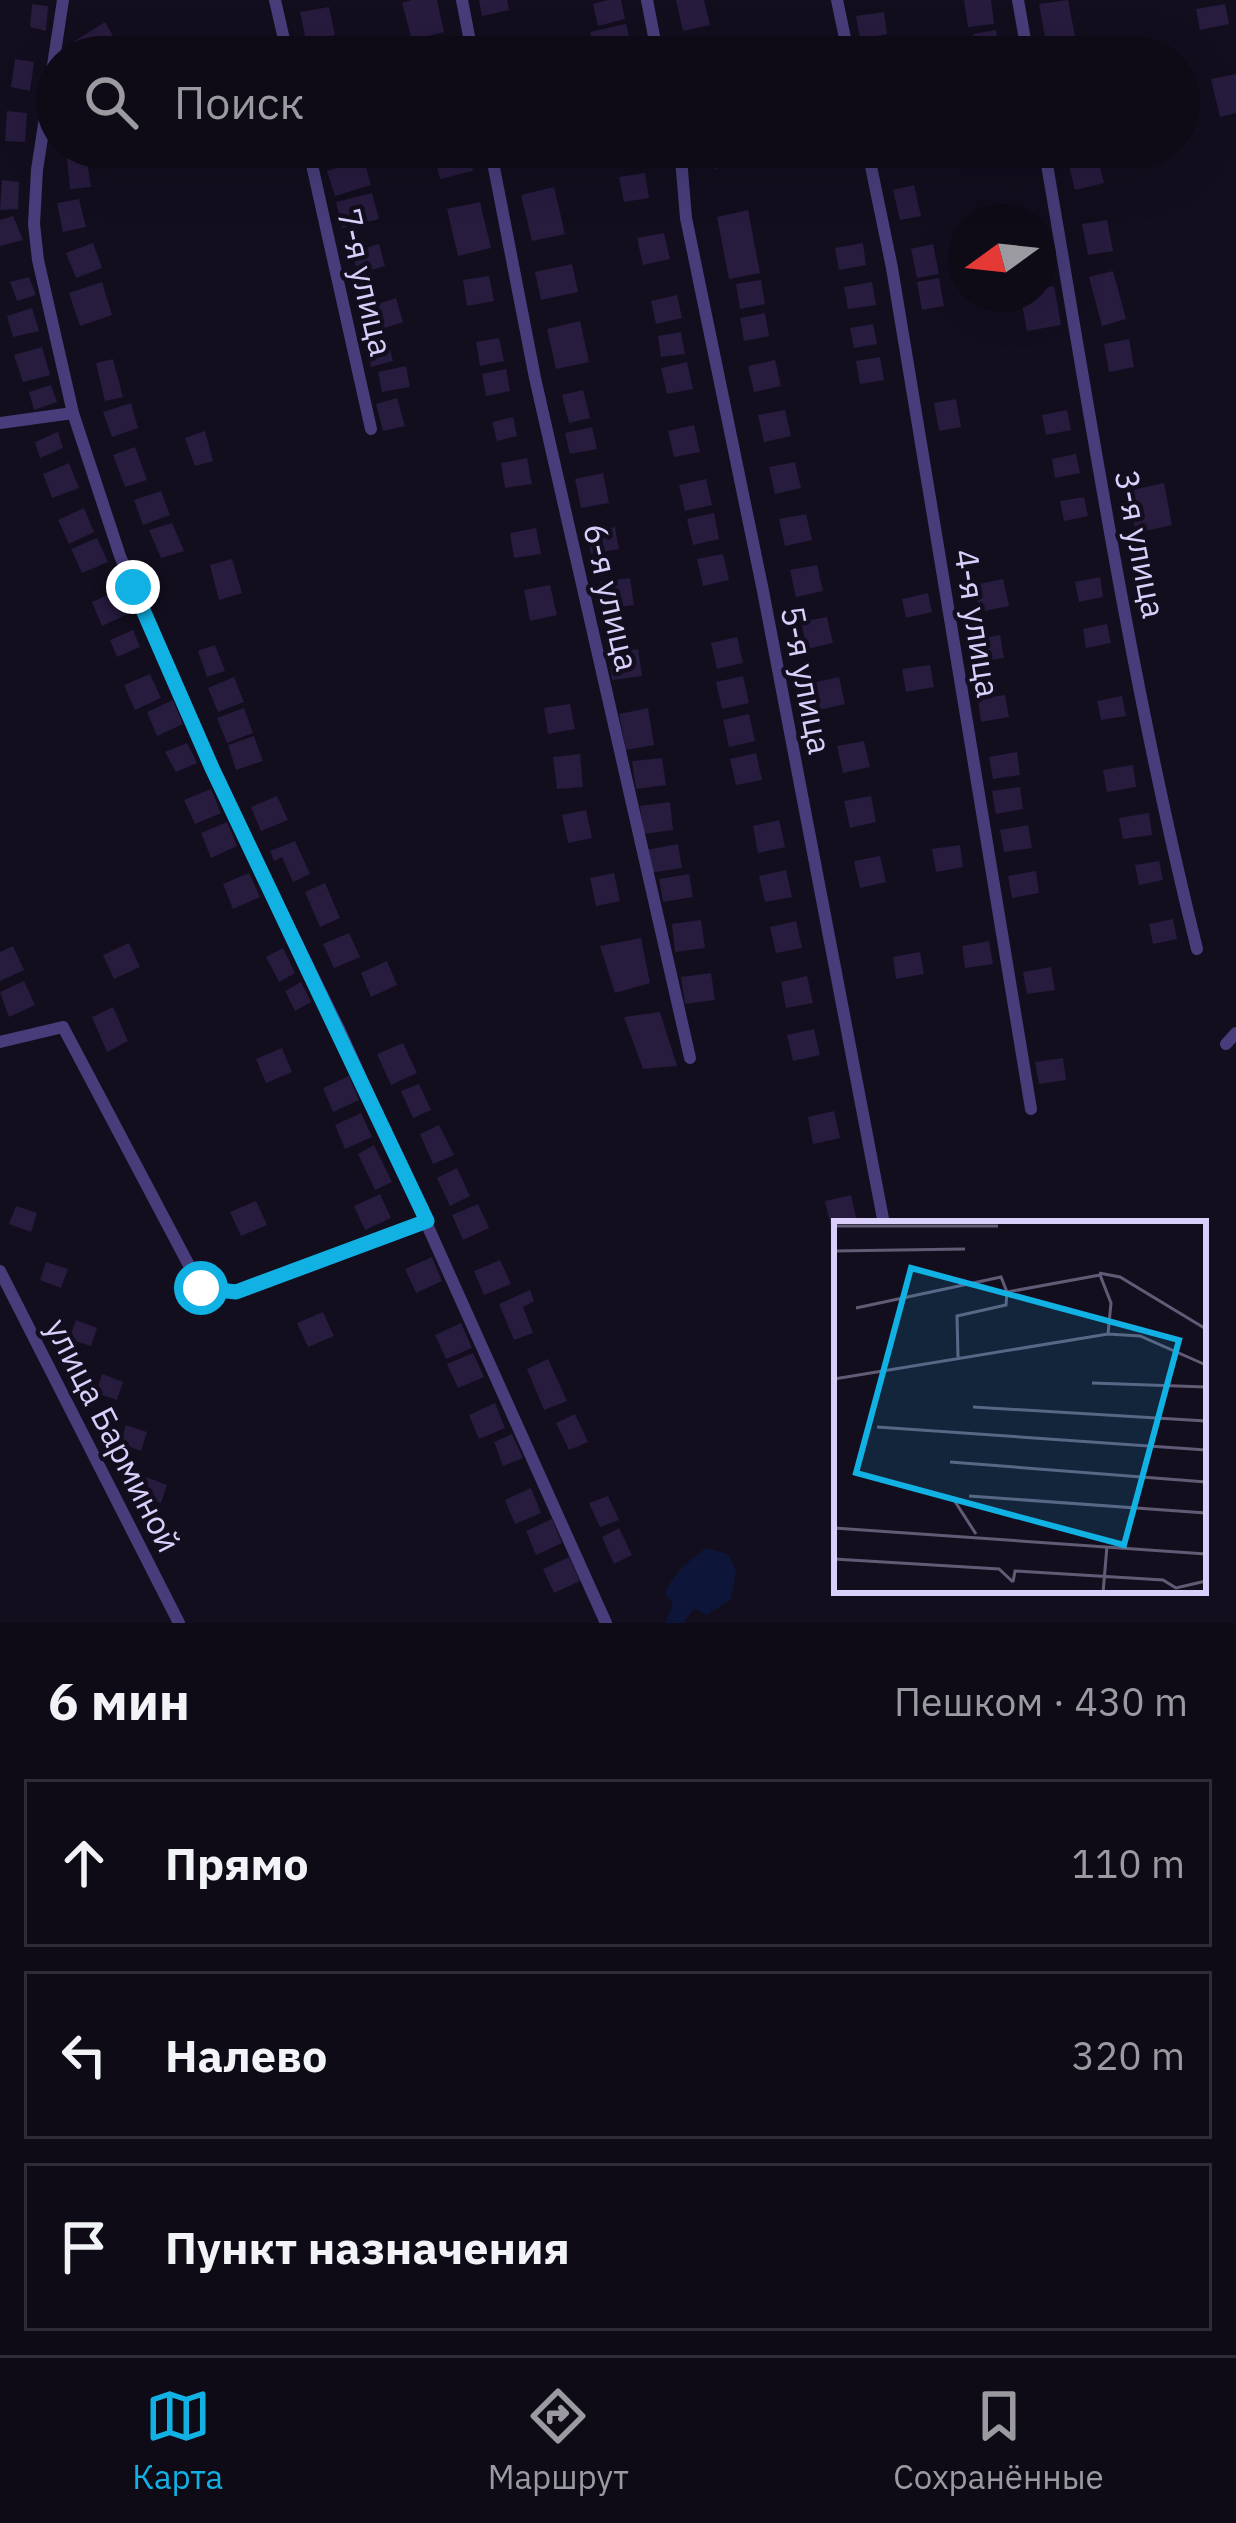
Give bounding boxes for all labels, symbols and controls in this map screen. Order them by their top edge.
search box [36,36,1200,168]
icon: search [78,69,144,135]
text: Поиск [174,73,304,131]
street label: 7-я улица [328,204,404,360]
north arrow [948,204,1056,312]
street label: 3-я улица [1106,466,1176,622]
street label: 6-я улица [574,519,650,675]
street label: 4-я улица [945,546,1011,700]
route end [106,560,160,614]
street label: 5-я улица [772,602,842,758]
inset map [834,1221,1206,1593]
route start [174,1261,228,1315]
street label: улица Барминой [37,1311,191,1559]
text: 6 мин [48,1668,190,1734]
text: Пешком · 430 m [894,1676,1188,1727]
icon: ahead [51,1830,117,1896]
text: Прямо [165,1834,309,1892]
text: 110 m [1072,1838,1185,1889]
icon: left [51,2022,117,2088]
text: Налево [165,2026,327,2084]
text: 320 m [1072,2030,1185,2081]
icon: arrive [51,2214,117,2280]
text: Пункт назначения [165,2218,570,2276]
tab: Карта [132,2383,223,2498]
tab: Маршрут [488,2383,629,2498]
tab: Сохранённые [893,2383,1104,2498]

